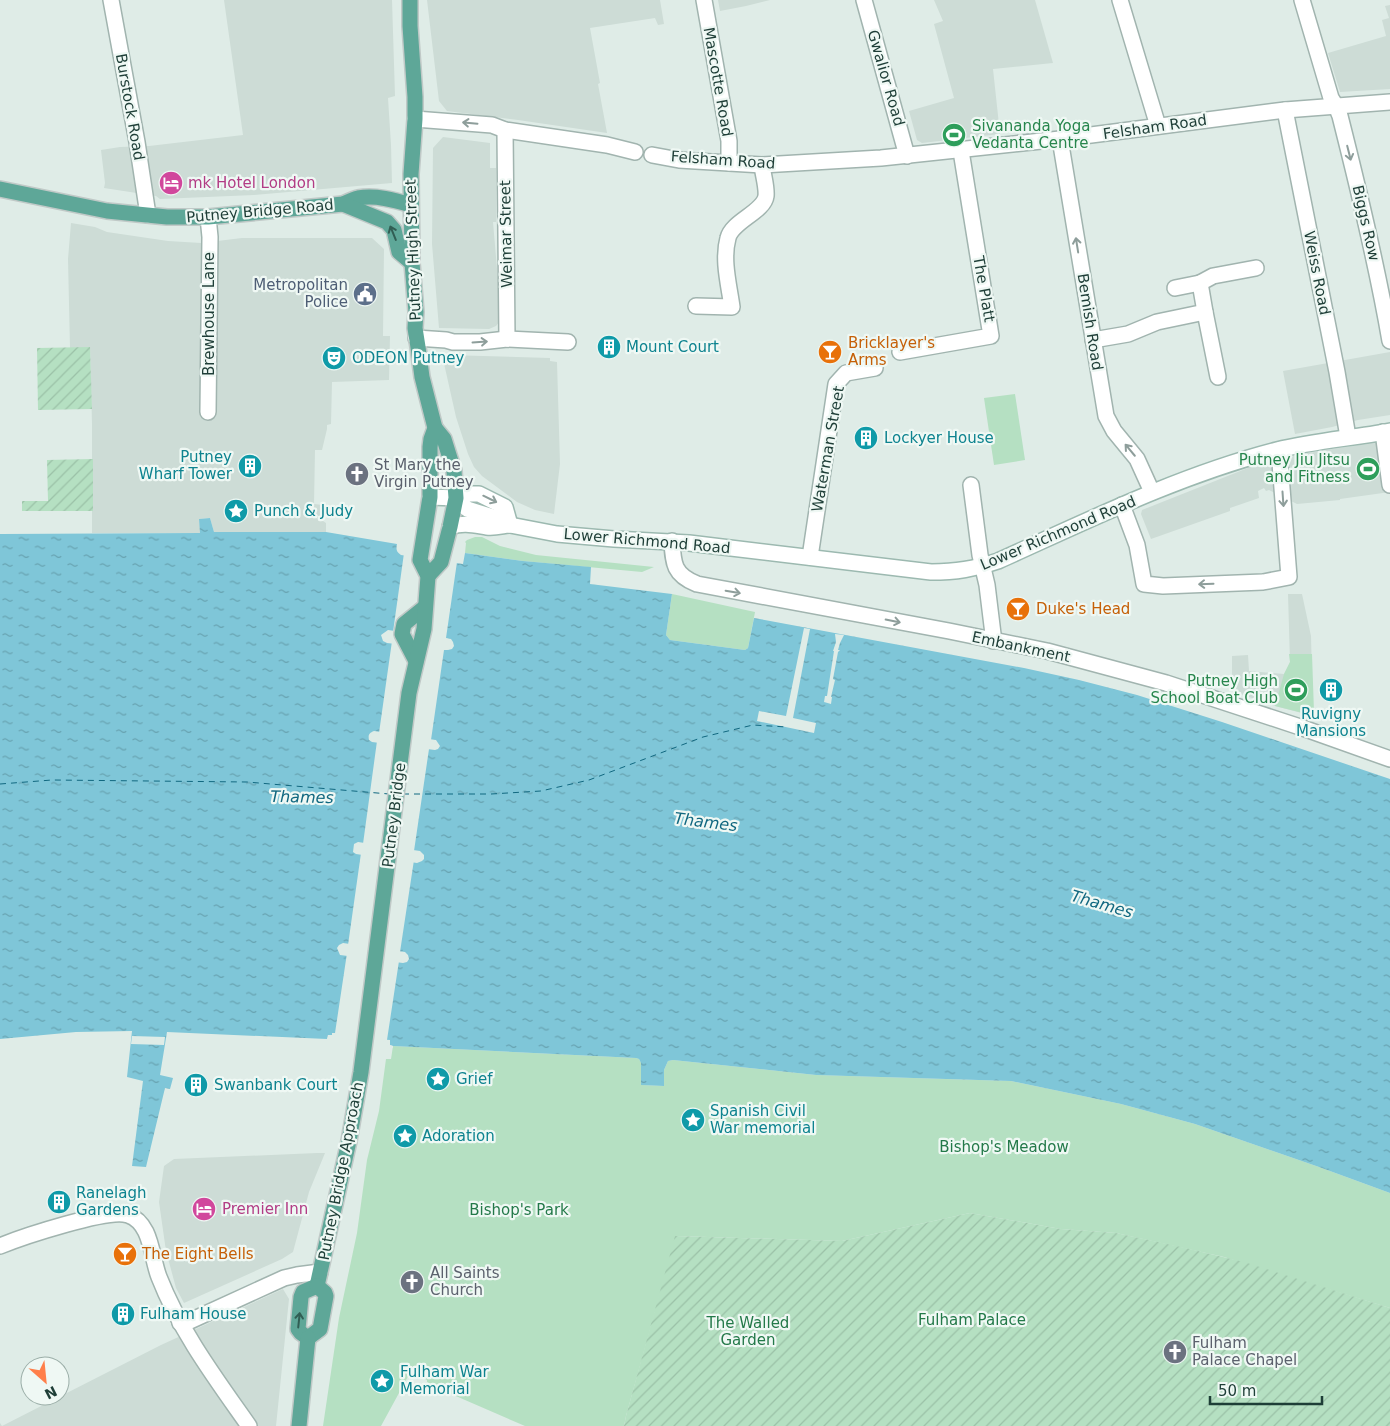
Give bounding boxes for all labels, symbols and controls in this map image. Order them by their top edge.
street label: Mascotte Road [700,26,736,138]
street label: Gwalior Road [864,28,908,128]
street label: Burstock Road [112,52,148,162]
street label: Felsham Road [1102,111,1208,143]
place label: Sivananda Yoga Vedanta Centre [972,117,1091,152]
one-way arrow [463,118,479,128]
sports icon: Sivananda Yoga Vedanta Centre [941,122,967,148]
one-way arrow [1345,144,1354,160]
street label: Felsham Road [670,147,776,173]
hotel icon: mk Hotel London [158,170,184,196]
place label: mk Hotel London [188,174,316,192]
street label: Putney High Street [402,179,424,321]
street label: Weimar Street [496,180,516,288]
street label: Biggs Row [1349,183,1383,263]
street label: Putney Bridge Road [186,196,334,226]
one-way arrow [388,226,397,241]
street label: Weiss Road [1300,229,1334,317]
one-way arrow [1072,237,1082,253]
street label: Brewhouse Lane [200,252,218,376]
street label: The Platt [969,254,999,324]
street label: Bemish Road [1073,272,1107,372]
place label: Metropolitan Police [253,276,348,311]
public building icon: Metropolitan Police [352,281,378,307]
building icon: Mount Court [596,334,622,360]
place label: Bricklayer's Arms [848,334,935,369]
one-way arrow [472,337,488,346]
place label: Mount Court [626,338,719,356]
bar icon: Bricklayer's Arms [817,339,843,365]
theatre icon: ODEON Putney [321,345,347,371]
place label: ODEON Putney [352,349,465,367]
street label: Waterman Street [808,384,848,513]
building icon: Lockyer House [853,425,879,451]
place label: Lockyer House [884,429,994,447]
one-way arrow [1124,443,1135,456]
place label: Putney Wharf Tower [139,448,233,483]
place label: Putney Jiu Jitsu and Fitness [1239,451,1350,486]
building icon: Putney Wharf Tower [237,453,263,479]
place label: St Mary the Virgin Putney [374,456,474,491]
sports icon: Putney Jiu Jitsu and Fitness [1355,456,1381,482]
church icon: St Mary the Virgin Putney [344,461,370,487]
one-way arrow [1279,490,1288,506]
street label: Lower Richmond Road [977,492,1139,574]
one-way arrow [482,495,497,504]
place icon: Punch & Judy [223,498,249,524]
place label: Punch & Judy [254,502,353,520]
street label: Lower Richmond Road [563,525,731,557]
one-way arrow [1198,580,1214,589]
one-way arrow [725,587,741,597]
bar icon: Duke's Head [1005,596,1031,622]
place label: Duke's Head [1036,600,1130,618]
one-way arrow [885,616,901,626]
street label: Embankment [970,628,1072,666]
place label: Putney High School Boat Club [1150,672,1278,707]
sports icon: Putney High School Boat Club [1283,677,1309,703]
building icon: Ruvigny Mansions [1318,677,1344,703]
place label: Ruvigny Mansions [1296,705,1366,740]
street label: Putney Bridge [379,762,409,868]
water label: Thames [270,787,334,807]
water label: Thames [673,809,739,835]
water label: Thames [1069,886,1135,922]
place icon: Grief [425,1066,451,1092]
place label: Grief [456,1070,493,1088]
building icon: Swanbank Court [183,1072,209,1098]
place label: Swanbank Court [214,1076,337,1094]
street label: Putney Bridge Approach [315,1080,367,1262]
place label: Spanish Civil War memorial [710,1102,815,1137]
place icon: Spanish Civil War memorial [680,1107,706,1133]
place icon: Adoration [392,1123,418,1149]
place label: Adoration [422,1127,495,1145]
park label: Bishop's Meadow [939,1138,1069,1156]
place label: Ranelagh Gardens [76,1184,146,1219]
building icon: Ranelagh Gardens [46,1189,72,1215]
hotel icon: Premier Inn [191,1196,217,1222]
place label: Premier Inn [222,1200,308,1218]
park label: Bishop's Park [469,1201,569,1219]
bar icon: The Eight Bells [112,1241,138,1267]
place label: The Eight Bells [141,1245,254,1263]
place label: All Saints Church [430,1264,500,1299]
church icon: All Saints Church [399,1269,425,1295]
building icon: Fulham House [110,1301,136,1327]
place label: Fulham House [140,1305,247,1323]
park label: Fulham Palace [918,1311,1026,1329]
one-way arrow [294,1312,304,1328]
park label: The Walled Garden [706,1314,789,1349]
place label: Fulham Palace Chapel [1192,1334,1297,1369]
church icon: Fulham Palace Chapel [1162,1339,1188,1365]
north arrow [20,1356,70,1406]
place label: Fulham War Memorial [400,1363,490,1398]
place icon: Fulham War Memorial [369,1368,395,1394]
scale bar [1210,1374,1322,1406]
text: 50 m [1218,1382,1256,1400]
text: N [42,1383,60,1402]

